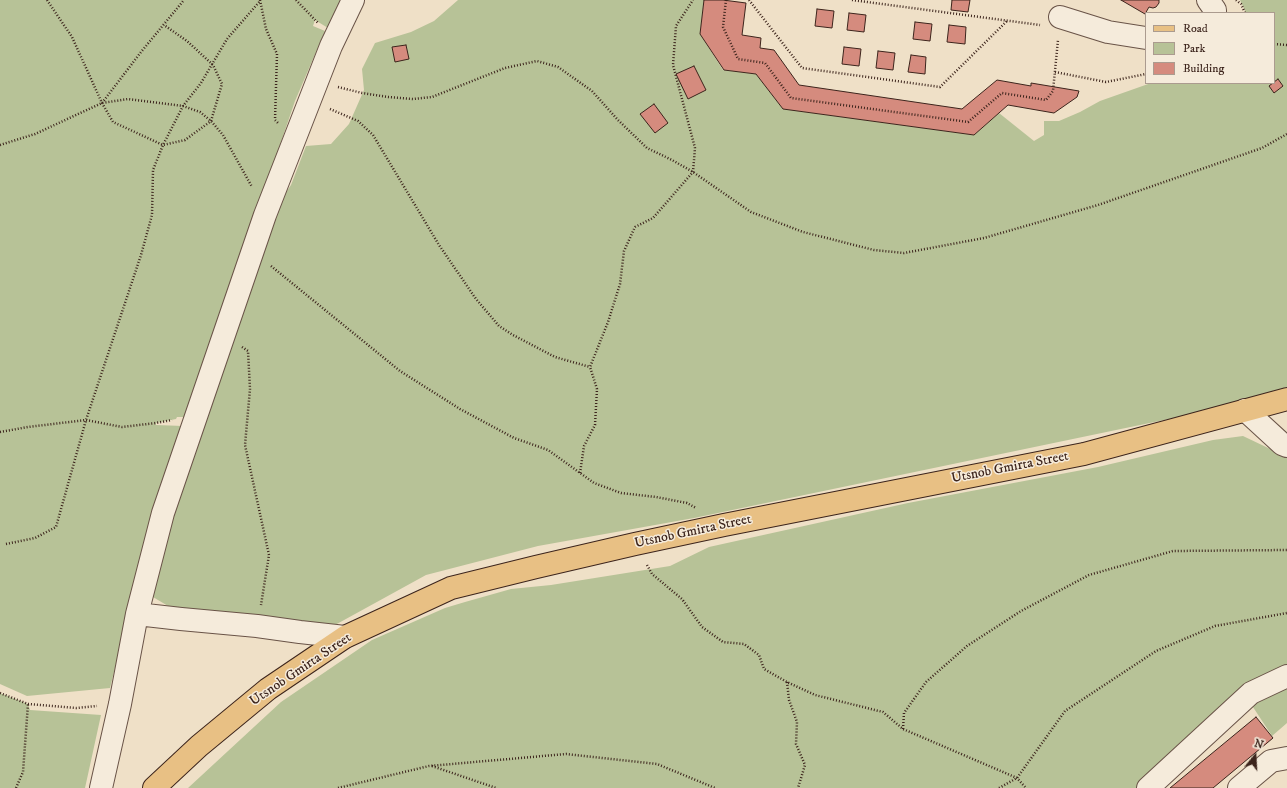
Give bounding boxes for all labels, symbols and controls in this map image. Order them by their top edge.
legend [1145,12,1275,84]
text: Road [1183,21,1208,36]
text: Park [1183,41,1205,56]
text: Building [1183,61,1224,76]
street label: Utsnob Gmirta Street [950,448,1070,488]
street label: Utsnob Gmirta Street [633,511,753,553]
street label: Utsnob Gmirta Street [247,630,355,710]
north arrow [1235,736,1275,776]
text: N [1252,737,1265,753]

